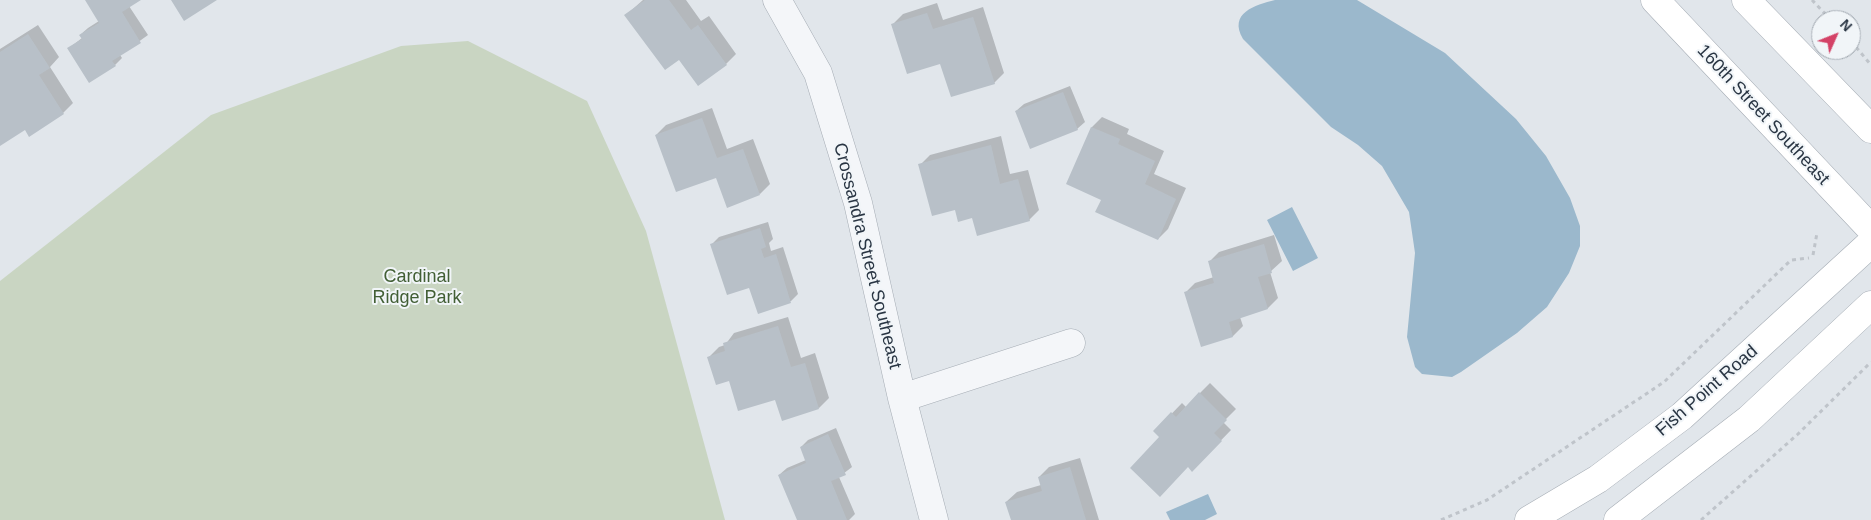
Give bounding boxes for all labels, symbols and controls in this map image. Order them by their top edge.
north arrow [1811,10,1861,60]
text: N [1837,16,1855,34]
street label: 160th Street Southeast [1692,40,1834,190]
street label: Crossandra Street Southeast [828,141,906,371]
park label: Cardinal Ridge Park [372,266,462,308]
street label: Fish Point Road [1652,341,1762,441]

